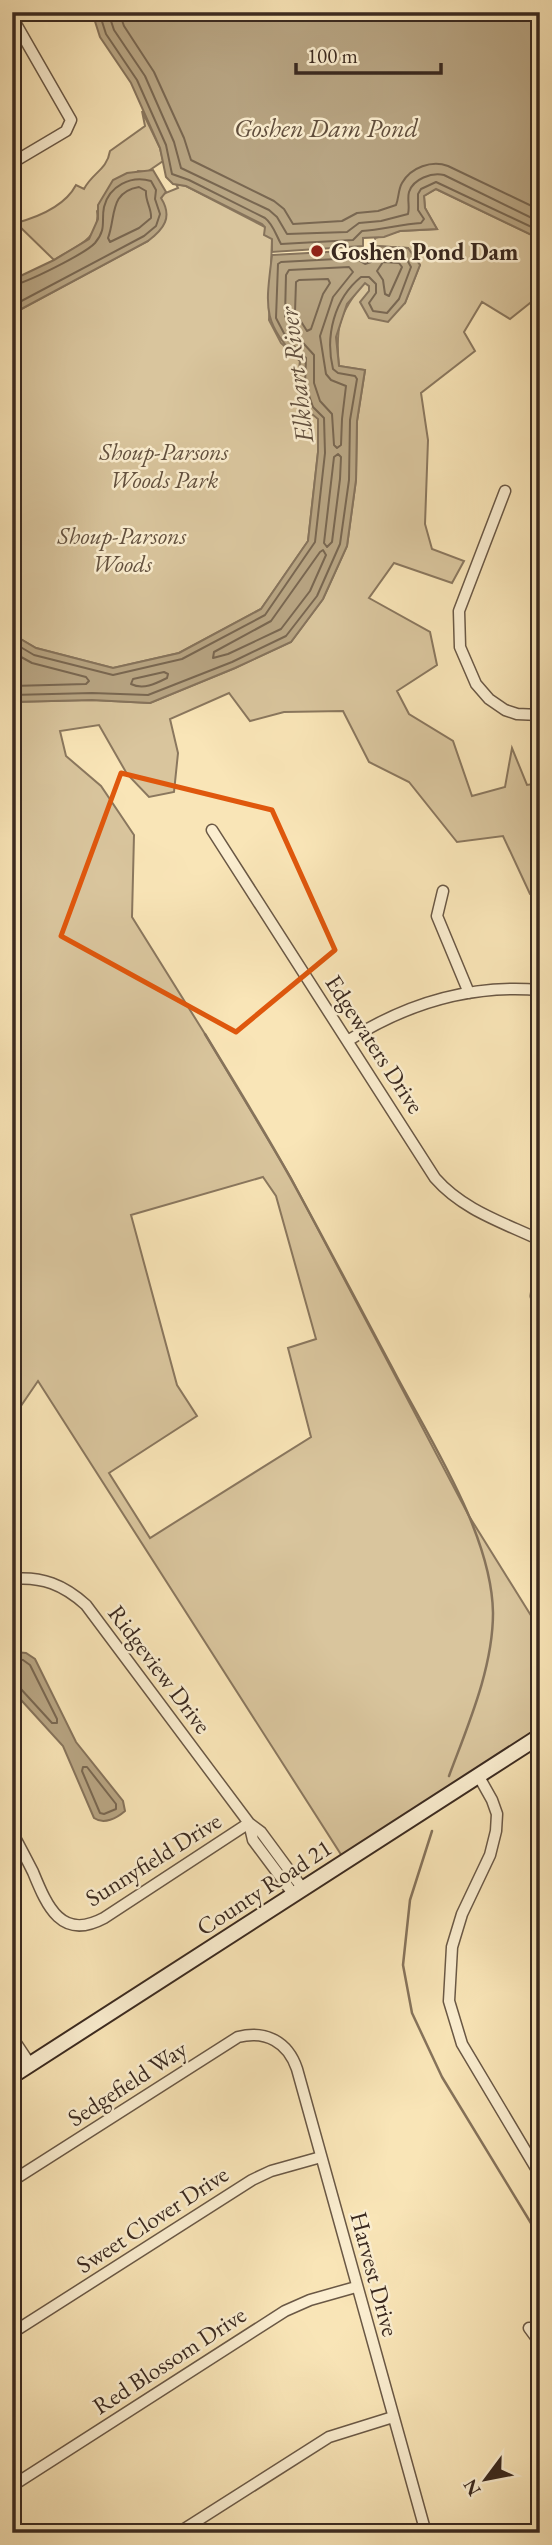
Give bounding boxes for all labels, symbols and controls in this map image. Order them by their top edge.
scale bar [296,32,442,76]
text: 100 m [307,42,358,69]
water label: Goshen Dam Pond [234,111,419,145]
place label: Goshen Pond Dam [331,236,518,267]
marker: Goshen Pond Dam [309,243,325,259]
water label: Elkhart River [271,304,321,446]
park label: Shoup-Parsons Woods Park [99,436,229,495]
park label: Shoup-Parsons Woods [57,520,187,579]
street label: Edgewaters Drive [319,969,431,1119]
street label: Ridgeview Drive [102,1598,218,1740]
street label: Sunnyfield Drive [79,1805,227,1913]
street label: County Road 21 [190,1832,338,1942]
street label: Sedgefield Way [61,2033,193,2133]
street label: Sweet Clover Drive [70,2158,234,2280]
street label: Harvest Drive [344,2208,406,2340]
street label: Red Blossom Drive [86,2299,252,2421]
north arrow [450,2444,520,2514]
text: N [457,2474,487,2501]

